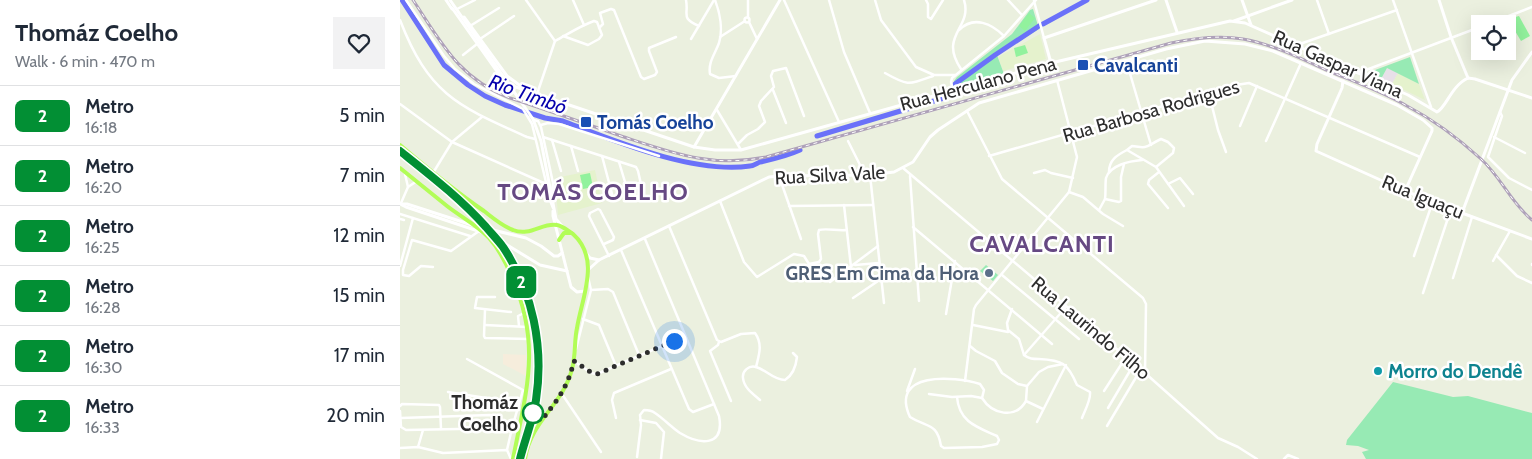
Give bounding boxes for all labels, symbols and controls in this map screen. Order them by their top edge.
map controls [1471,15,1516,60]
button: locate [1471,15,1516,60]
button: heart [333,17,385,69]
text: Thomáz Coelho [15,18,178,47]
street label: Rua Gaspar Viana [1270,25,1406,103]
text: Walk · 6 min · 470 m [15,52,155,71]
street label: Rua Herculano Pena [897,52,1059,116]
place label: Cavalcanti [1094,54,1178,77]
marker: Cavalcanti [1076,58,1090,72]
water label: Rio Timbó [486,69,570,119]
street label: Rua Barbosa Rodrigues [1060,75,1242,147]
text: Metro [85,95,134,118]
text: 5 min [339,104,385,127]
text: 2 [38,105,47,127]
place label: Tomás Coelho [597,111,714,134]
marker: Tomás Coelho [579,115,593,129]
text: 16:18 [85,118,118,137]
text: Metro [85,155,134,178]
street label: Rua Silva Vale [774,161,886,189]
text: 7 min [340,164,385,187]
text: 2 [38,165,47,187]
street label: Rua Iguaçu [1379,170,1467,224]
district label: TOMÁS COELHO [497,177,689,206]
text: 16:20 [85,178,122,197]
text: Metro [85,215,134,238]
text: 12 min [333,224,385,247]
text: 2 [38,225,47,247]
district label: CAVALCANTI [969,229,1115,258]
text: 16:25 [85,238,120,257]
place label: GRES Em Cima da Hora [785,262,980,285]
line badge: 2 [505,266,537,298]
marker: GRES Em Cima da Hora [983,267,995,279]
text: 2 [516,271,526,293]
street label: Rua Laurindo Filho [1027,272,1155,384]
text: Metro [85,275,134,298]
text: 15 min [333,284,385,307]
text: 2 [38,285,47,307]
text: 16:28 [85,298,121,317]
your location [662,329,687,354]
text: Metro [85,335,134,358]
text: 17 min [334,344,385,367]
text: 2 [38,345,47,367]
text: 16:30 [85,358,122,377]
place label: Morro do Dendê [1388,360,1523,383]
marker: Morro do Dendê [1372,365,1384,377]
place label: Thomáz Coelho [451,391,518,436]
text: Metro [85,395,134,418]
marker: Thomáz Coelho [522,402,544,424]
text: 20 min [326,404,385,427]
text: 2 [38,405,47,427]
text: 16:33 [85,418,120,437]

